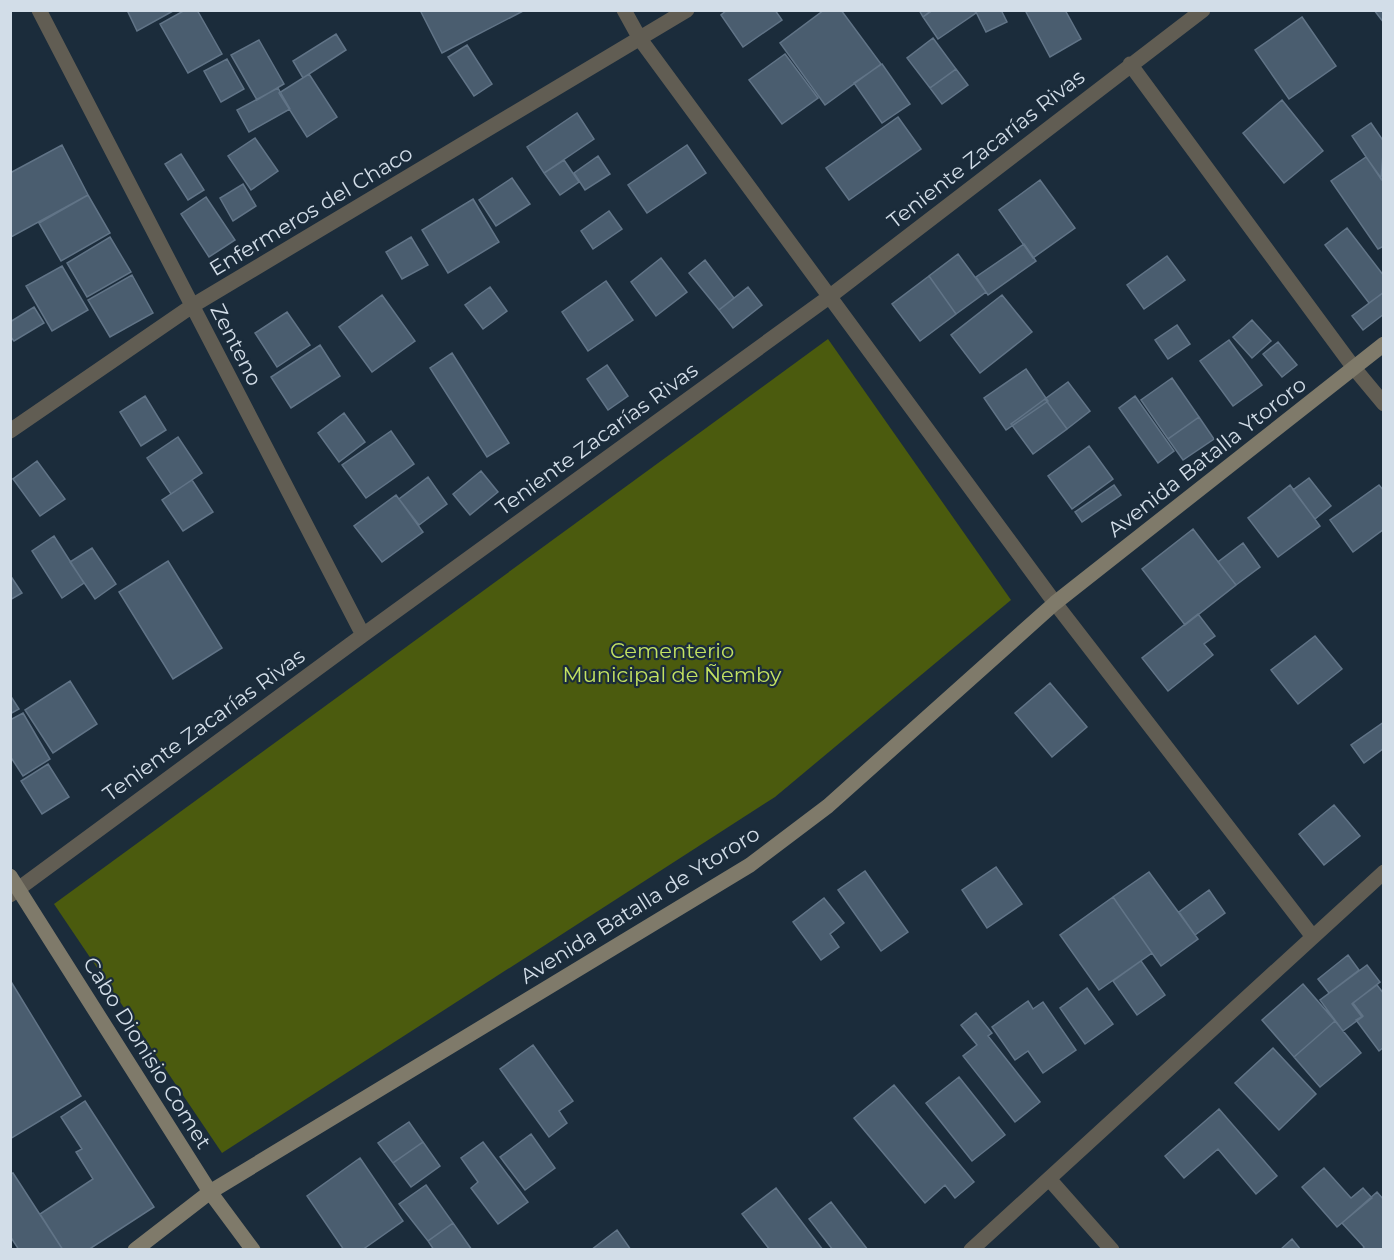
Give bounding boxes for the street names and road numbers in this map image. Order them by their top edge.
street label: Teniente Zacarías Rivas [882,64,1089,233]
street label: Enfermeros del Chaco [205,140,417,281]
street label: Zenteno [205,300,268,390]
street label: Teniente Zacarías Rivas [491,357,703,520]
street label: Avenida Batalla Ytororo [1102,371,1311,542]
street label: Teniente Zacarías Rivas [98,643,310,806]
street label: Avenida Batalla de Ytororo [515,820,764,989]
street label: Cabo Dionisio Comet [78,952,217,1153]

